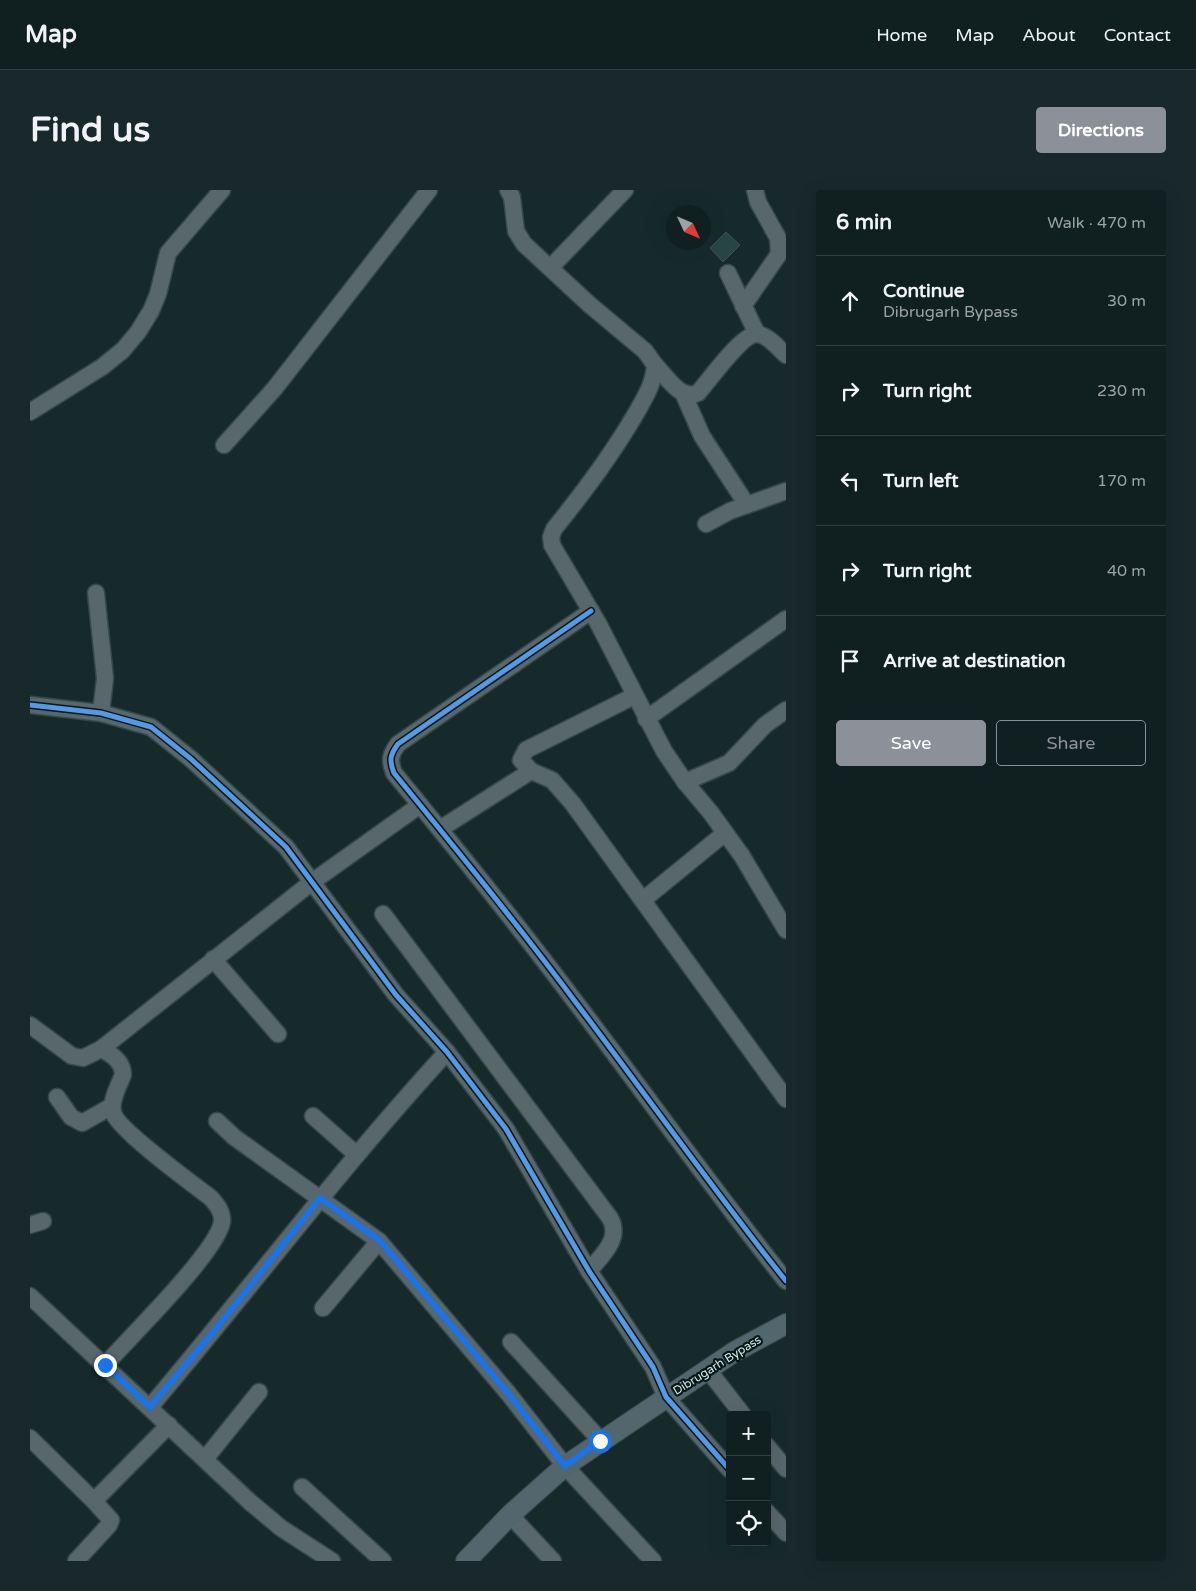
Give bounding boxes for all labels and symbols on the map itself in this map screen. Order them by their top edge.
north arrow [666,205,711,250]
street label: Dibrugarh Bypass [670,1332,764,1398]
route end [94,1354,117,1377]
route start [589,1430,612,1453]

